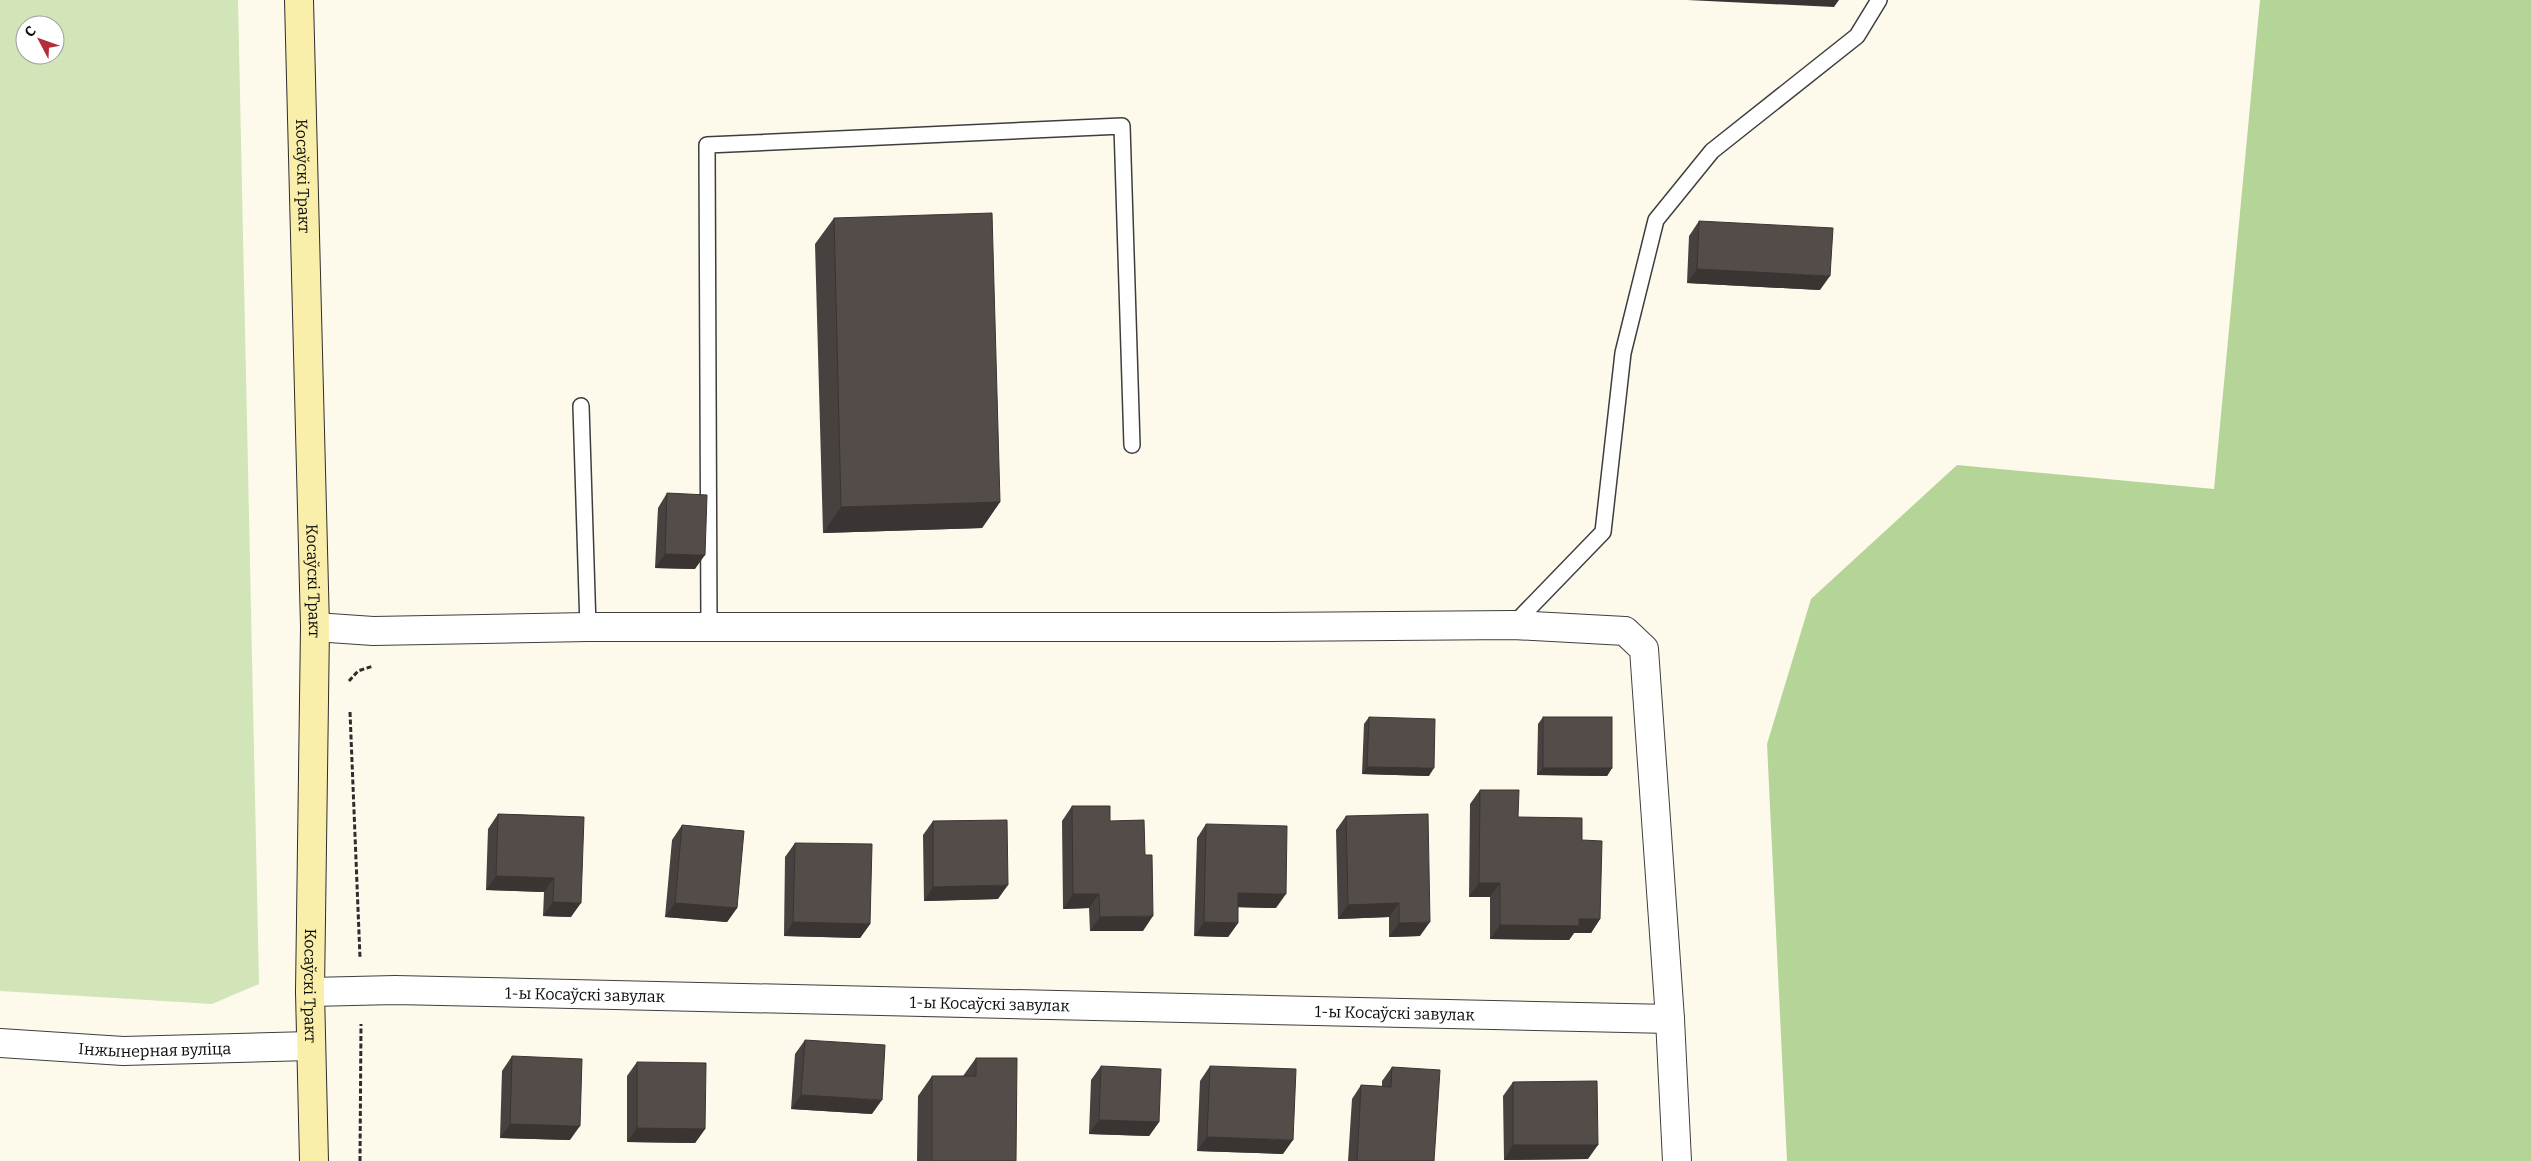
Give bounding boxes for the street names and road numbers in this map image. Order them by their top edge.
street label: Косаўскі Тракт [293,119,314,233]
street label: Косаўскі Тракт [303,524,325,638]
street label: Косаўскі Тракт [300,929,321,1043]
street label: 1-ы Косаўскі завулак [505,983,666,1006]
street label: 1-ы Косаўскі завулак [910,992,1071,1015]
street label: 1-ы Косаўскі завулак [1314,1001,1476,1024]
street label: Інжынерная вуліца [78,1039,232,1061]

